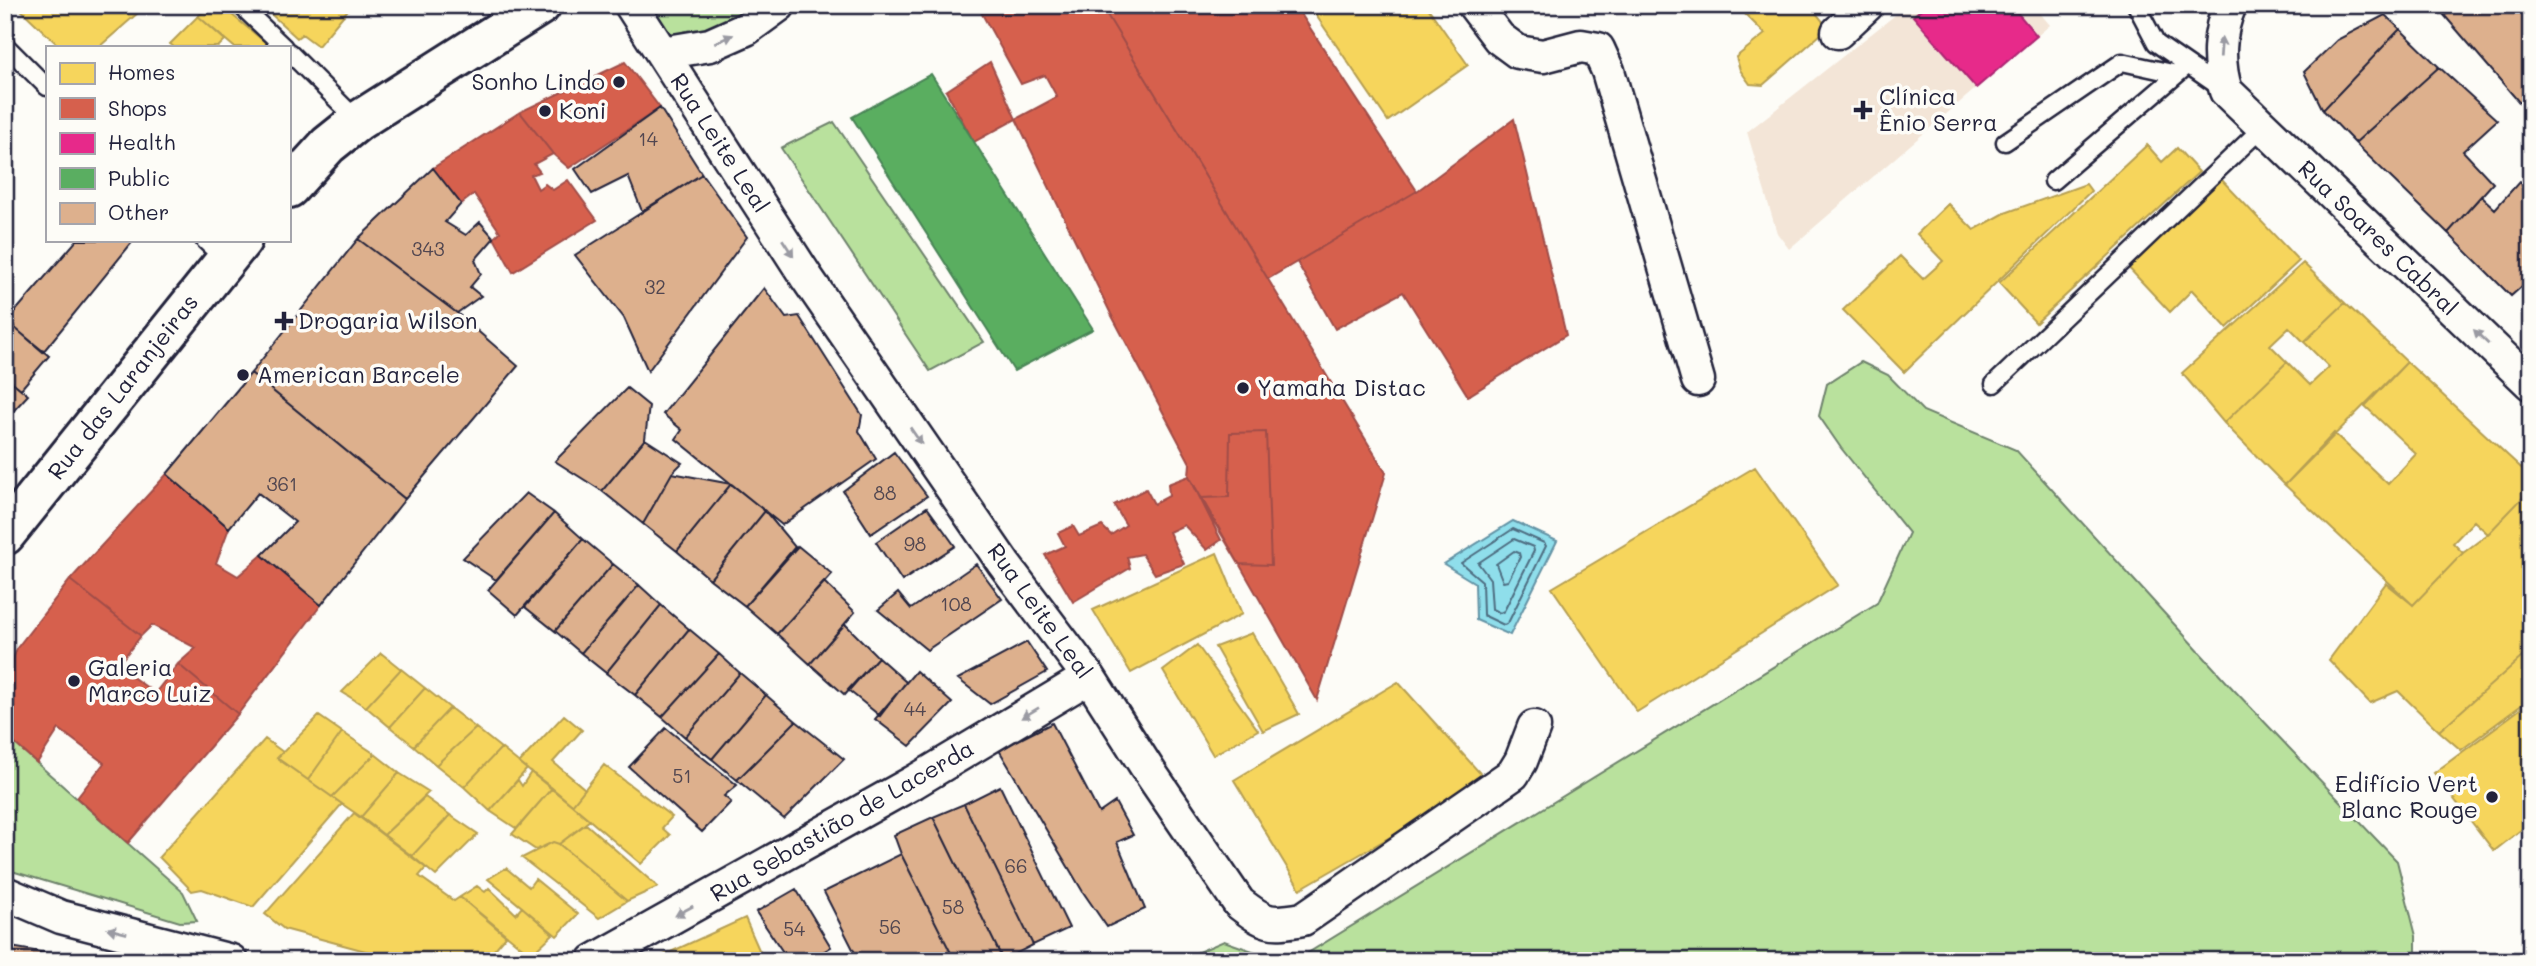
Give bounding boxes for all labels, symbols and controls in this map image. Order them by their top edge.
one-way arrow [714,33,735,44]
one-way arrow [2215,36,2226,58]
legend [46,46,290,242]
text: Homes [108,58,175,85]
place label: Sonho Lindo [472,66,605,96]
street label: Rua Leite Leal [665,67,777,218]
marker: Sonho Lindo [611,74,627,90]
place label: Clínica Ênio Serra [1879,81,1998,137]
text: Shops [108,94,167,121]
place label: Koni [559,95,606,125]
marker: Clínica Ênio Serra [1853,100,1873,120]
marker: Koni [537,103,553,119]
house number: 14 [638,126,658,151]
text: Health [108,128,175,155]
street label: Rua Soares Cabral [2292,153,2465,321]
text: Public [108,164,170,191]
text: Other [108,198,169,225]
house number: 343 [411,236,445,261]
one-way arrow [781,238,794,258]
house number: 32 [644,274,666,299]
street label: Rua das Laranjeiras [40,287,204,485]
place label: Drogaria Wilson [298,305,478,335]
marker: Drogaria Wilson [276,313,292,329]
one-way arrow [2473,329,2490,345]
place label: American Barcele [257,359,460,389]
marker: American Barcele [235,367,251,383]
place label: Yamaha Distac [1257,372,1426,402]
marker: Yamaha Distac [1235,380,1251,396]
one-way arrow [909,427,923,445]
house number: 361 [266,471,298,496]
house number: 88 [874,480,897,505]
house number: 98 [904,531,926,556]
street label: Rua Leite Leal [981,537,1100,684]
house number: 108 [940,591,972,616]
place label: Galeria Marco Luiz [88,652,211,708]
marker: Galeria Marco Luiz [66,673,82,689]
house number: 44 [904,696,926,721]
one-way arrow [1021,706,1040,719]
street label: Rua Sebastião de Lacerda [704,732,979,908]
house number: 51 [672,763,692,788]
place label: Edifício Vert Blanc Rouge [2335,768,2478,824]
marker: Edifício Vert Blanc Rouge [2484,789,2500,805]
house number: 66 [1005,853,1027,878]
house number: 58 [942,894,964,919]
one-way arrow [675,905,694,917]
house number: 56 [879,914,901,939]
house number: 54 [783,916,805,941]
one-way arrow [106,926,127,936]

